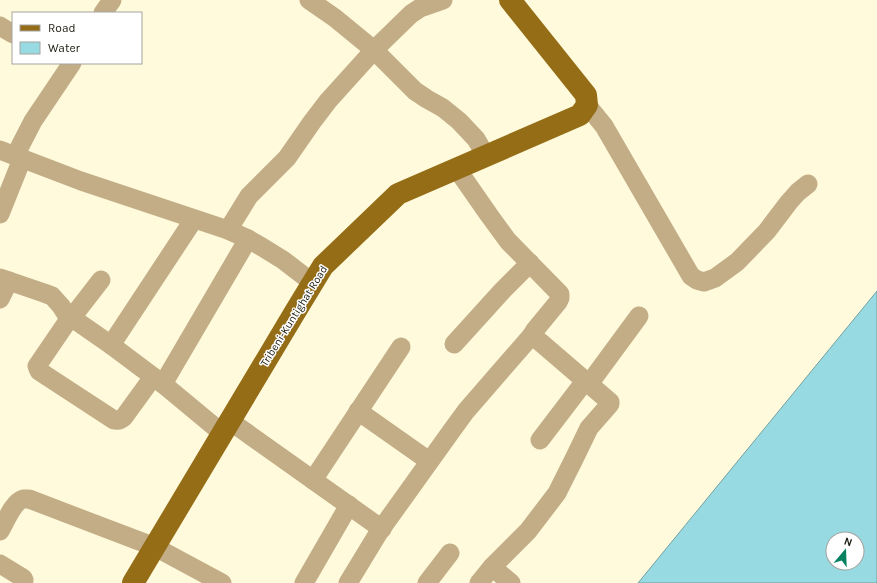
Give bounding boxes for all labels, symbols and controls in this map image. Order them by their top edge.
legend [12,12,142,64]
text: Road [48,21,76,35]
text: Water [48,41,81,55]
street label: Tribeni-Kuntighat Road [258,263,330,369]
north arrow [825,531,865,571]
text: N [842,535,854,549]

